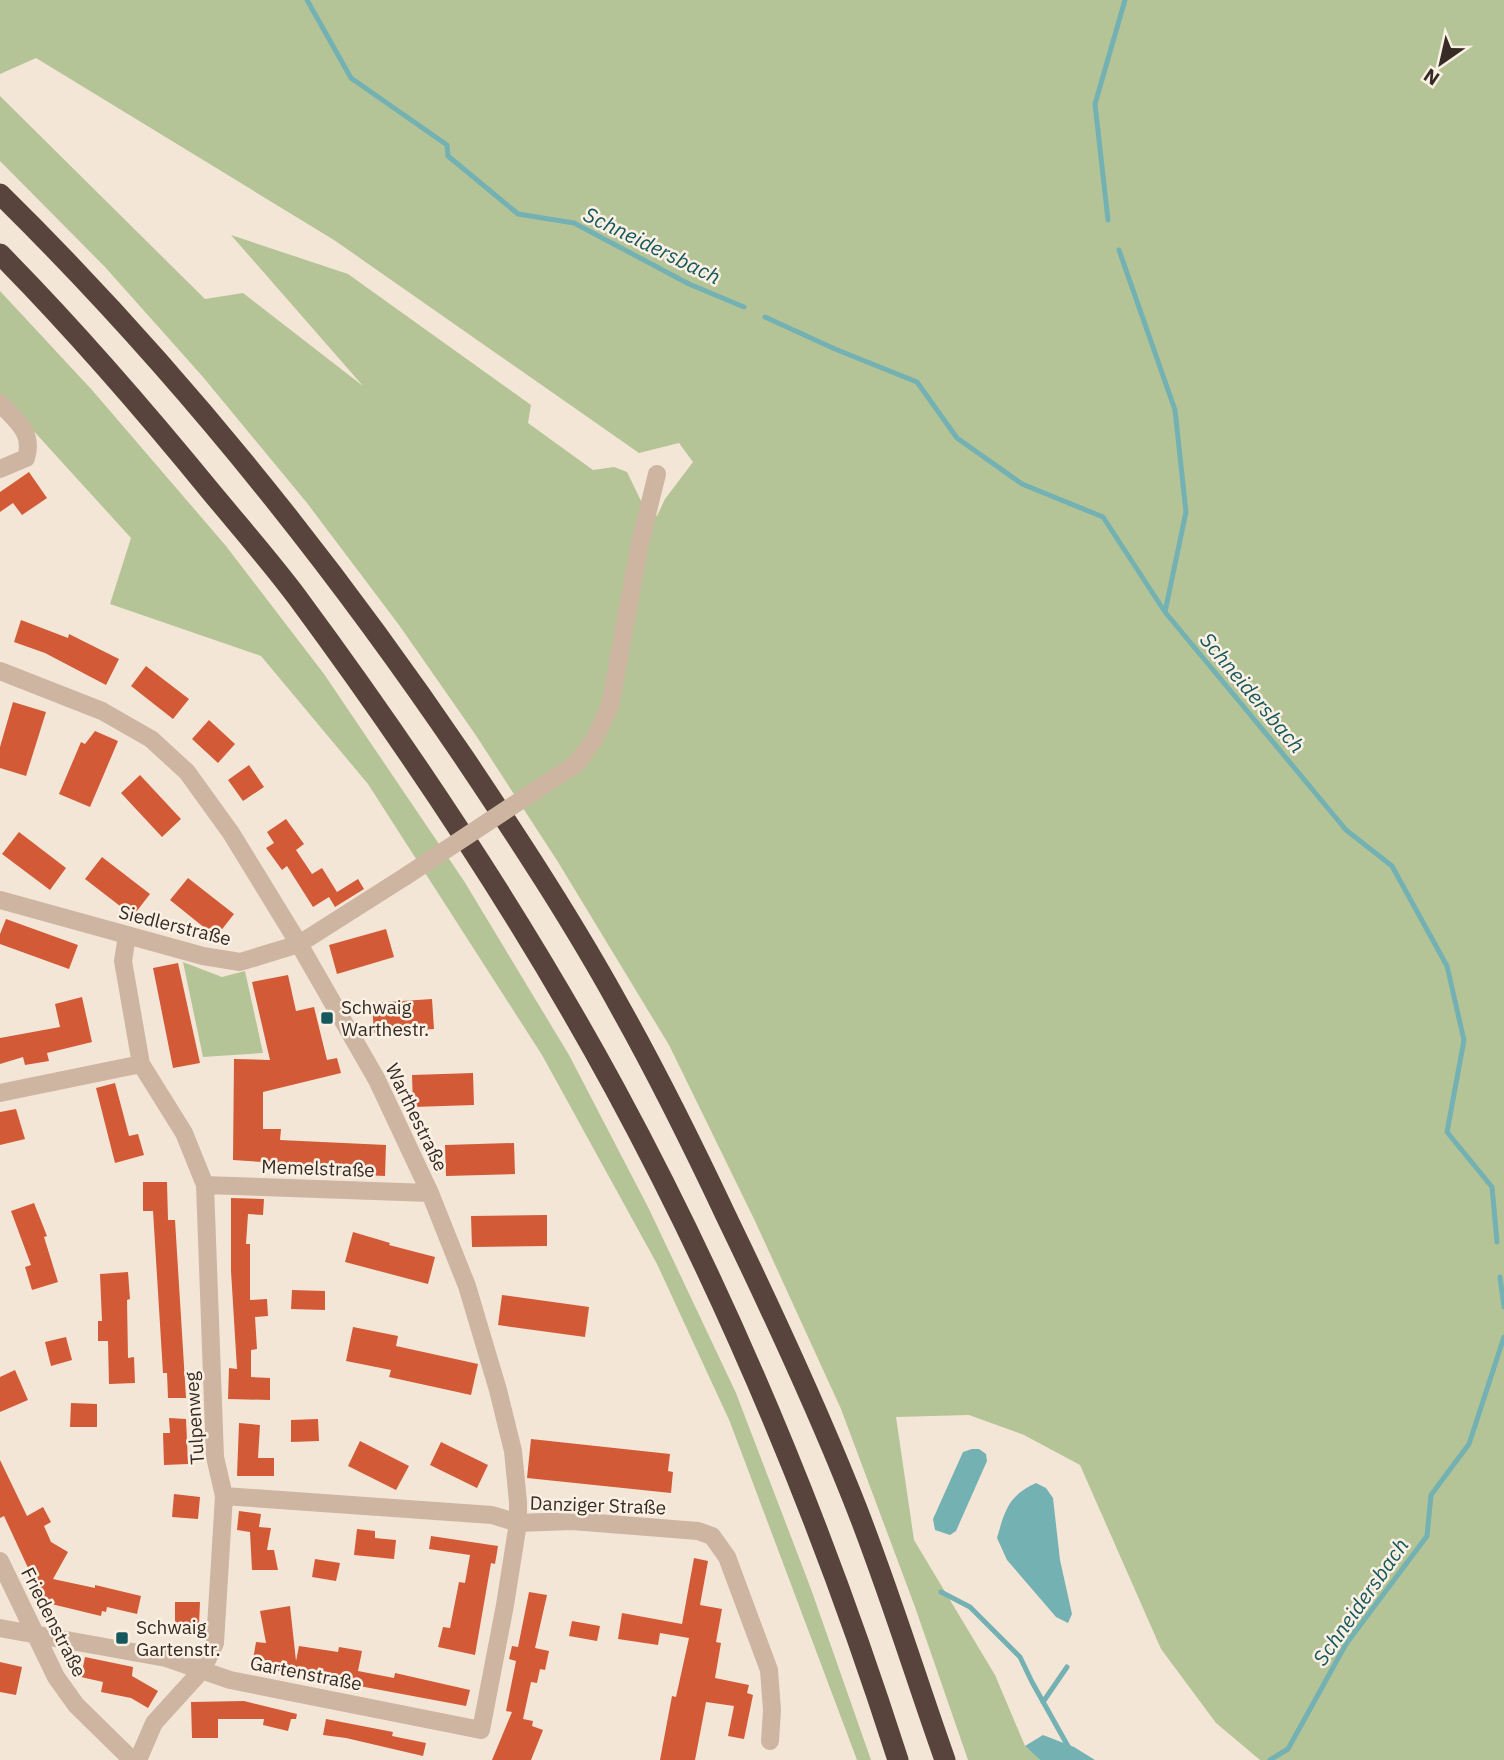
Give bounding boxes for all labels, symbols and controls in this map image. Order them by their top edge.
north arrow [1406,28,1476,98]
text: N [1419,63,1444,91]
water label: Schneidersbach [579,200,726,290]
water label: Schneidersbach [1194,626,1311,759]
street label: Siedlerstraße [116,899,234,951]
place label: Schwaig Warthestr. [341,995,429,1041]
marker: Schwaig Warthestr. [319,1010,335,1026]
street label: Warthestraße [381,1059,453,1175]
street label: Memelstraße [261,1154,375,1182]
street label: Tulpenweg [179,1371,209,1465]
street label: Danziger Straße [529,1491,667,1519]
water label: Schneidersbach [1306,1532,1414,1671]
street label: Friedenstraße [16,1563,92,1681]
place label: Schwaig Gartenstr. [136,1615,221,1661]
marker: Schwaig Gartenstr. [114,1630,130,1646]
street label: Gartenstraße [248,1650,364,1696]

